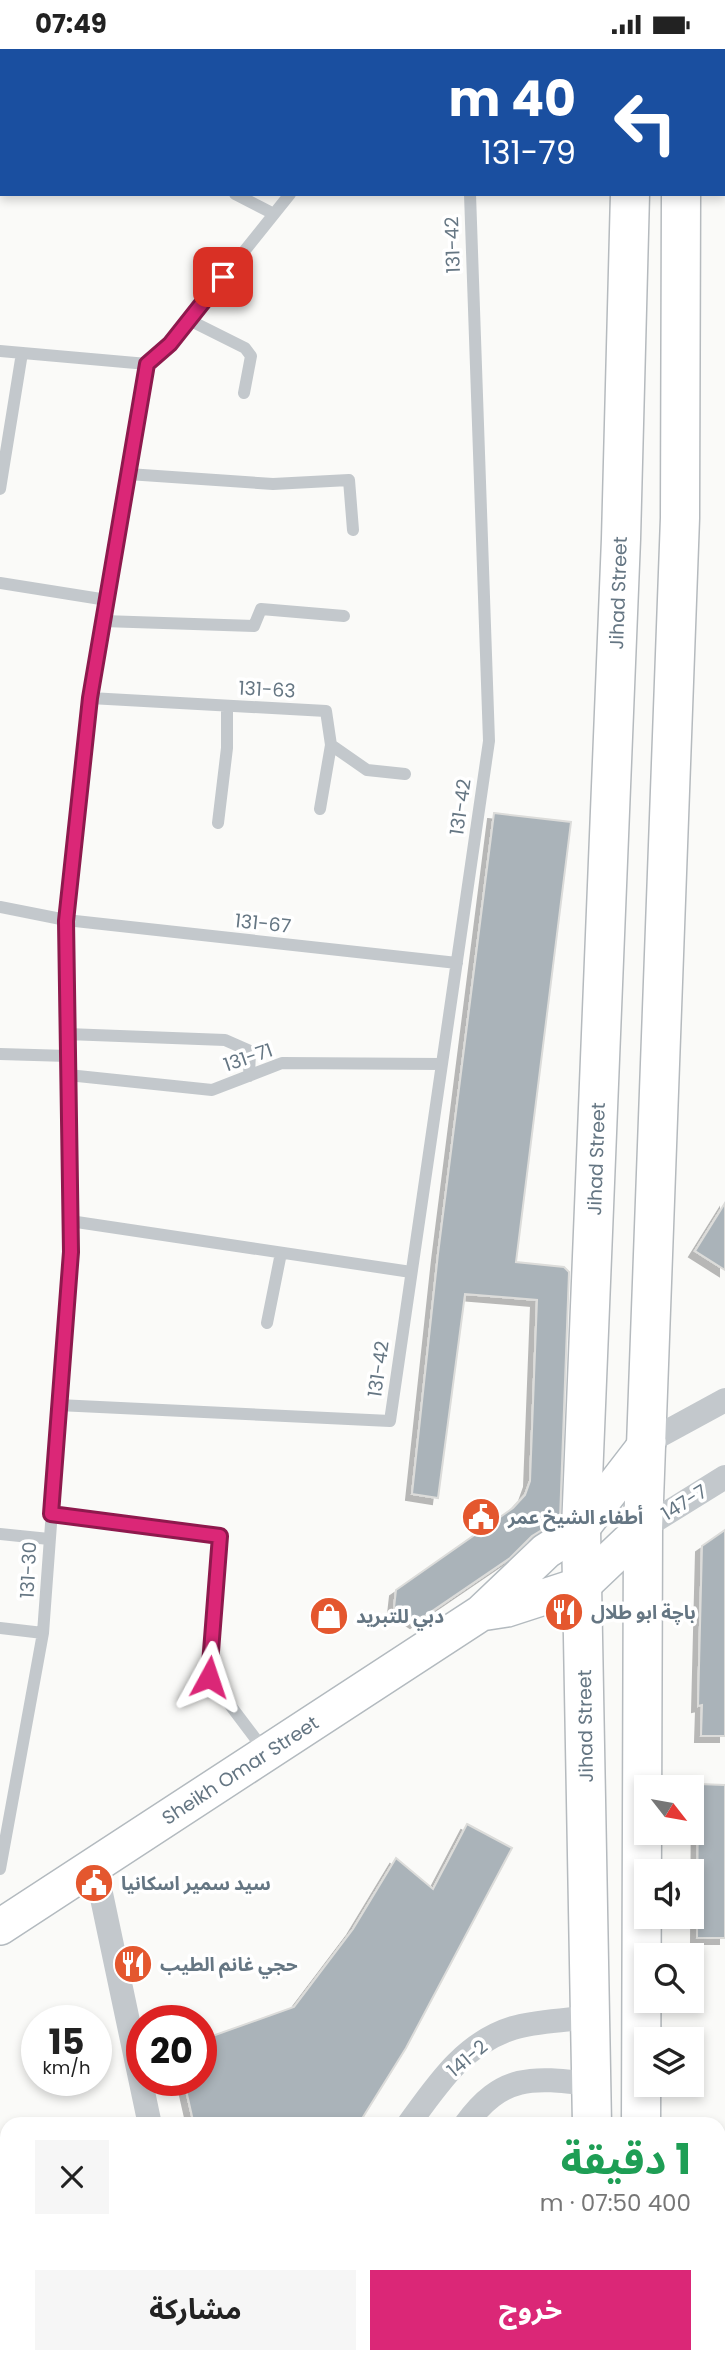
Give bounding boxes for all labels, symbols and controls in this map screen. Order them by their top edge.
text: 07:49 [35,6,107,42]
text: 40 m [449,65,576,133]
icon: left [600,77,691,168]
text: 131-79 [481,130,576,175]
street label: 131-42 [438,216,467,274]
pin [193,247,253,307]
icon: arrive [204,258,242,296]
street label: Jihad Street [603,536,634,650]
street label: 131-63 [238,675,296,704]
street label: 131-42 [443,777,478,837]
street label: 131-67 [234,907,292,940]
street label: 131-71 [220,1037,276,1078]
street label: Jihad Street [581,1102,612,1216]
street label: 131-42 [361,1339,396,1399]
street label: 147-7 [656,1478,712,1527]
public building icon: أطفاء الشيخ عمر [460,1496,502,1538]
place label: أطفاء الشيخ عمر [507,1504,643,1532]
street label: 131-30 [14,1541,43,1599]
restaurant icon: باچة ابو طلال [543,1591,585,1633]
shop icon: دبي للتبريد [308,1595,350,1637]
place label: باچة ابو طلال [591,1599,696,1626]
place label: دبي للتبريد [356,1603,444,1631]
position arrow [172,1640,246,1714]
street label: Jihad Street [571,1669,600,1783]
street label: Sheikh Omar Street [157,1710,324,1831]
north arrow [634,1775,704,1845]
map controls [634,1775,704,2097]
button: sound [634,1859,704,1929]
public building icon: سيد سمير اسكانيا [73,1862,115,1904]
place label: سيد سمير اسكانيا [121,1870,271,1897]
restaurant icon: حجي غانم الطيب [112,1943,154,1985]
button: search [634,1943,704,2013]
place label: حجي غانم الطيب [160,1951,298,1979]
speed limit sign: 20 [126,2005,217,2096]
text: 15 [49,2017,84,2066]
button: layers [634,2027,704,2097]
street label: 141-2 [441,2033,493,2083]
text: km/h [43,2055,90,2080]
text: 1 دقيقة [561,2130,691,2189]
button: close [35,2140,109,2214]
text: 400 m · 07:50 [540,2187,691,2219]
button: مشاركة [35,2270,356,2350]
button: خروج [370,2270,691,2350]

